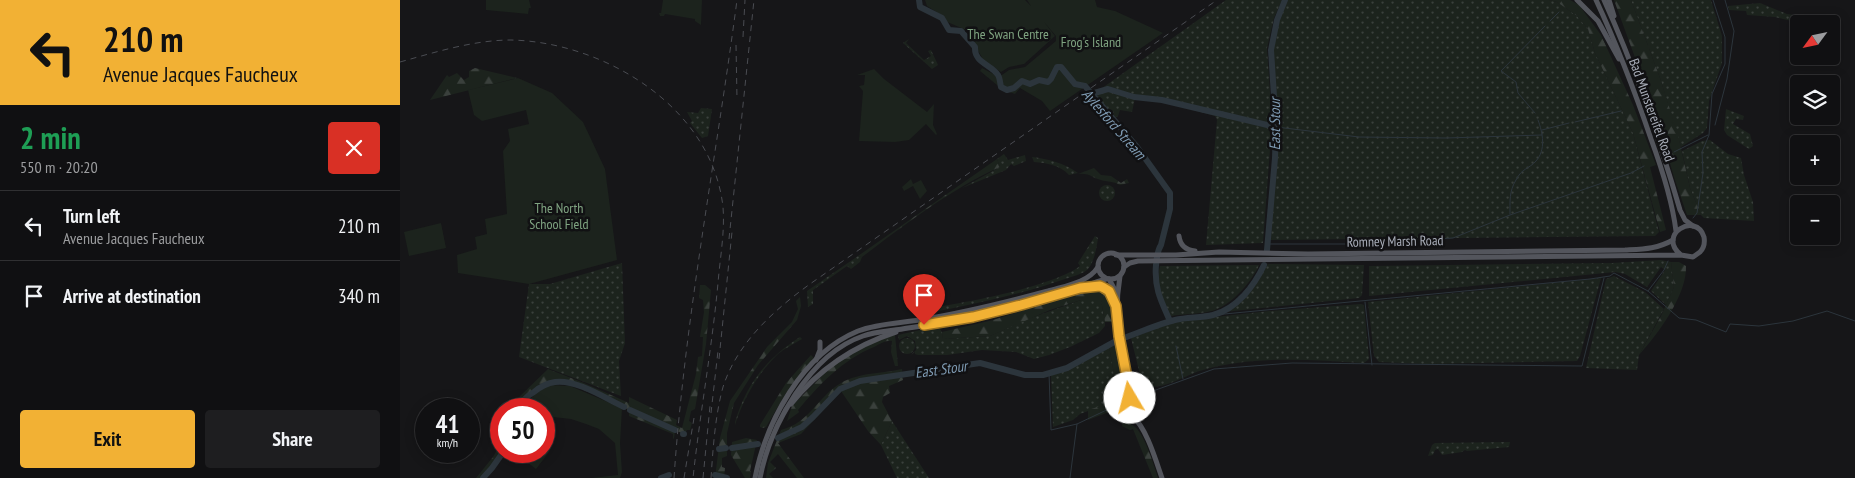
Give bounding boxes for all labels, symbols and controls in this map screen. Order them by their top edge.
north arrow [1790,15,1840,65]
map controls [1790,15,1840,245]
text: 210 m [103,16,184,62]
icon: left [20,20,85,85]
park label: The Swan Centre [967,25,1049,43]
park label: Frog's Island [1061,33,1121,51]
street label: Bad Munstereifel Road [1625,56,1679,164]
text: Avenue Jacques Faucheux [103,60,298,88]
button: layers [1790,75,1840,125]
water label: Aylesford Stream [1078,85,1151,164]
water label: East Stour [1265,96,1284,150]
text: 2 min [20,118,81,157]
button: close [328,122,380,174]
button: + [1790,135,1840,185]
text: 550 m · 20:20 [20,157,98,177]
button: − [1790,195,1840,245]
park label: The North School Field [529,199,589,233]
text: Turn left [63,204,120,228]
icon: left [20,212,48,240]
text: 210 m [338,214,380,238]
text: Avenue Jacques Faucheux [63,228,205,248]
street label: Romney Marsh Road [1346,231,1444,251]
pin [903,274,945,325]
icon: arrive [910,281,938,309]
icon: arrive [20,282,48,310]
text: Arrive at destination [63,284,201,308]
text: 340 m [338,284,380,308]
water label: East Stour [914,356,970,382]
position arrow [1103,371,1155,423]
speed limit sign: 50 [490,398,555,463]
text: 41 [436,408,459,440]
button: Exit [20,410,195,468]
button: Share [205,410,380,468]
text: km/h [437,435,458,450]

